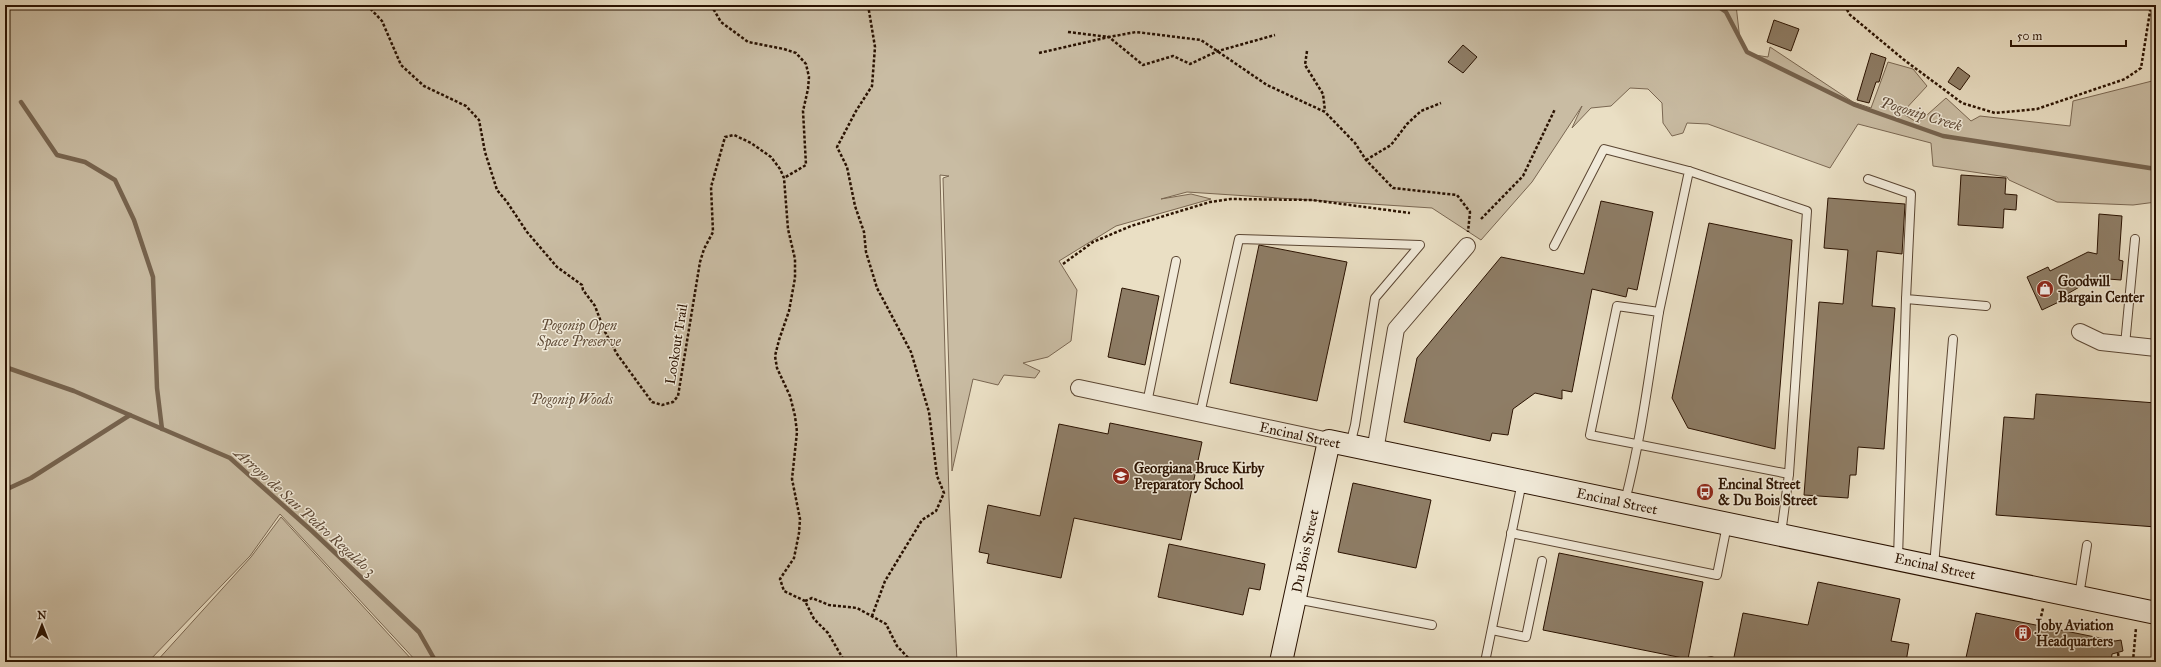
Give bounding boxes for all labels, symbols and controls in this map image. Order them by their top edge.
scale bar [2011,22,2126,48]
text: 50 m [2017,29,2042,43]
water label: Pogonip Creek [1878,93,1964,136]
place label: Goodwill Bargain Center [2058,273,2145,307]
shop icon: Goodwill Bargain Center [2035,279,2055,299]
street label: Lookout Trail [662,302,691,386]
park label: Pogonip Open Space Preserve [536,317,621,351]
park label: Pogonip Woods [531,391,614,409]
street label: Encinal Street [1258,419,1342,452]
water label: Arroyo de San Pedro Regaldo 3 [229,442,379,580]
place label: Georgiana Bruce Kirby Preparatory School [1134,460,1266,494]
school or university icon: Georgiana Bruce Kirby Preparatory School [1111,466,1131,486]
place label: Encinal Street & Du Bois Street [1718,476,1818,509]
bus stop icon: Encinal Street & Du Bois Street [1695,482,1715,502]
street label: Encinal Street [1575,485,1659,518]
street label: Du Bois Street [1288,508,1323,594]
street label: Encinal Street [1893,550,1977,583]
north arrow [22,605,62,645]
text: N [37,609,47,622]
place label: Joby Aviation Headquarters [2034,617,2114,651]
building icon: Joby Aviation Headquarters [2013,623,2033,643]

